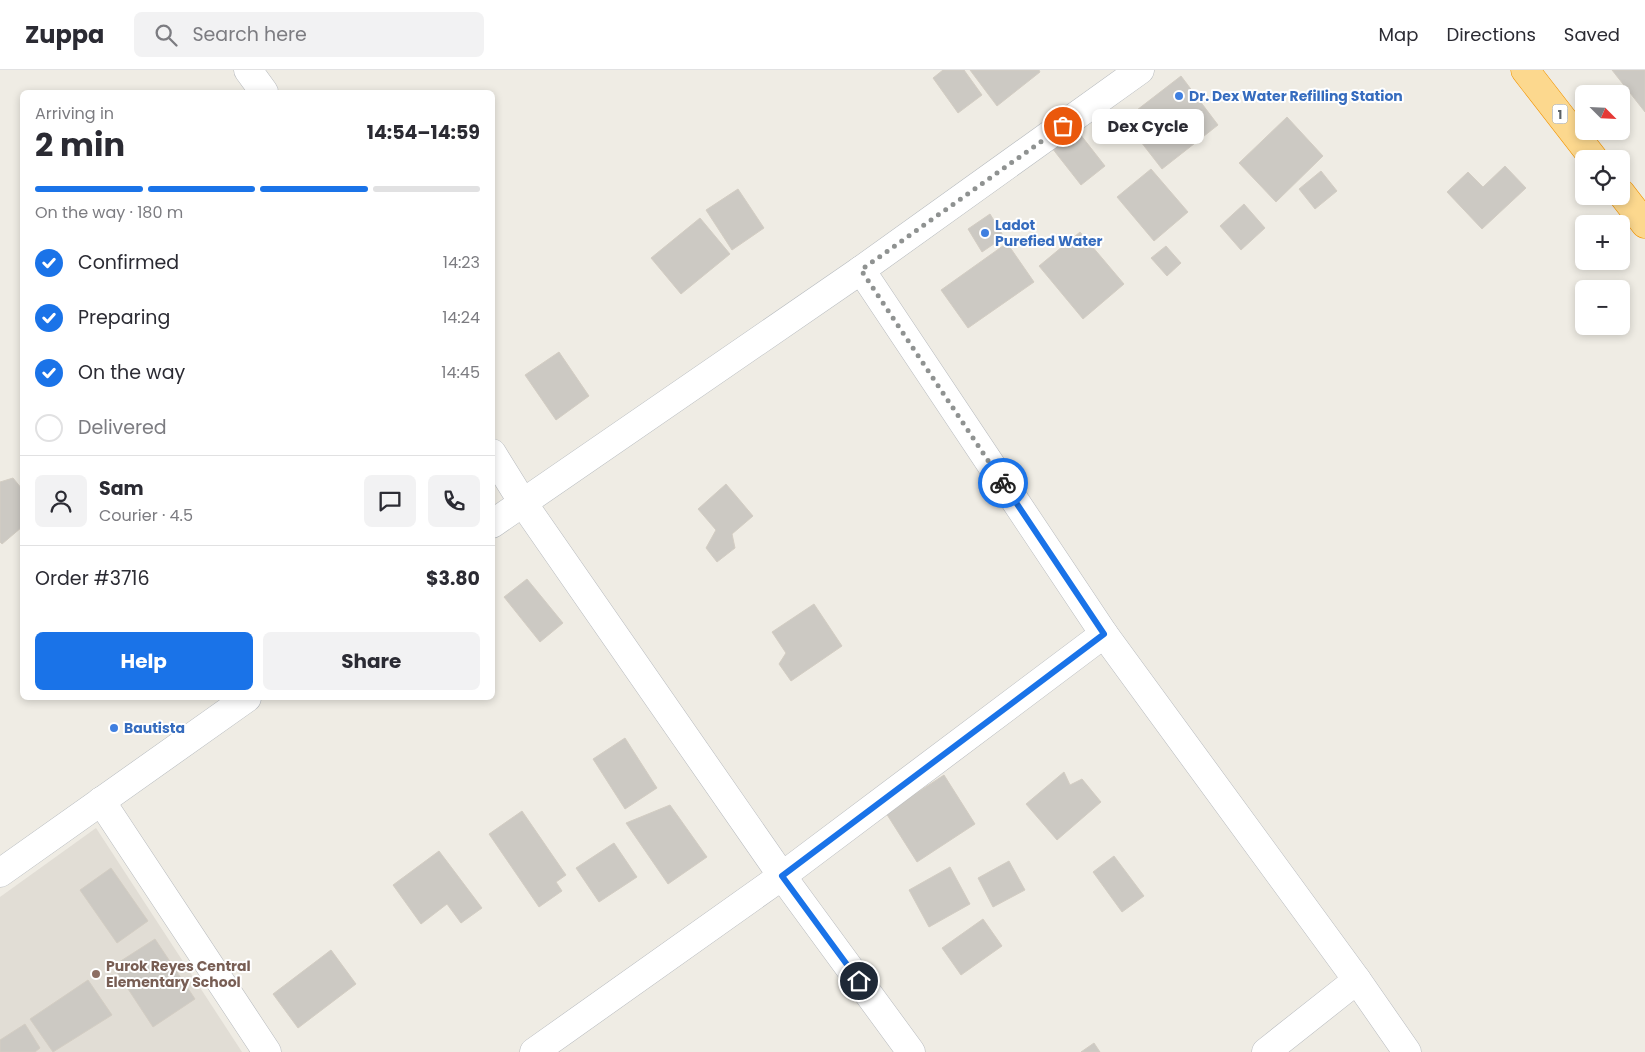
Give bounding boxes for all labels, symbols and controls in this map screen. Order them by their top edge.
search box [134,12,484,57]
text: Zuppa [25,18,104,51]
icon: search [152,21,180,49]
text: Search here [192,21,307,48]
text: Map [1379,22,1418,47]
text: Directions [1446,22,1536,47]
text: Saved [1564,22,1620,47]
north arrow [1575,85,1630,140]
map controls [1575,85,1630,335]
place label: Dr. Dex Water Refilling Station [1189,86,1403,106]
marker: Dr. Dex Water Refilling Station [1173,90,1185,102]
text: Arriving in [35,102,114,125]
road number: 1 [1552,104,1568,124]
pin [1042,105,1084,147]
callout: Dex Cycle [1093,108,1206,144]
icon: bag [1049,112,1077,140]
text: Dex Cycle [1108,115,1188,138]
text: 14:54–14:59 [367,119,480,146]
text: 2 min [35,122,125,167]
button: locate [1575,150,1630,205]
text: On the way · 180 m [35,201,183,224]
place label: Ladot Purefied Water [995,215,1103,251]
button: + [1575,215,1630,270]
marker: Ladot Purefied Water [979,227,991,239]
icon: check [35,249,63,277]
text: Confirmed [78,249,179,276]
text: 14:23 [443,251,480,274]
button: − [1575,280,1630,335]
icon: check [35,304,63,332]
text: Preparing [78,304,170,331]
text: 14:24 [442,306,480,329]
icon: check [35,359,63,387]
text: On the way [78,359,185,386]
text: 14:45 [441,361,480,384]
text: Delivered [78,414,167,441]
courier [978,458,1028,508]
icon: bike [989,469,1017,497]
button: person [35,475,87,527]
text: Sam [99,475,144,502]
button: chat [364,475,416,527]
button: phone [428,475,480,527]
text: Courier · 4.5 [99,504,193,527]
text: Order #3716 [35,565,149,592]
text: $3.80 [426,565,480,592]
button: Help [35,632,253,690]
button: Share [263,632,480,690]
place label: Bautista [124,718,185,738]
marker: Bautista [108,722,120,734]
place label: Purok Reyes Central Elementary School [106,956,251,992]
pin [838,960,880,1002]
icon: home [845,967,873,995]
marker: Purok Reyes Central Elementary School [90,968,102,980]

